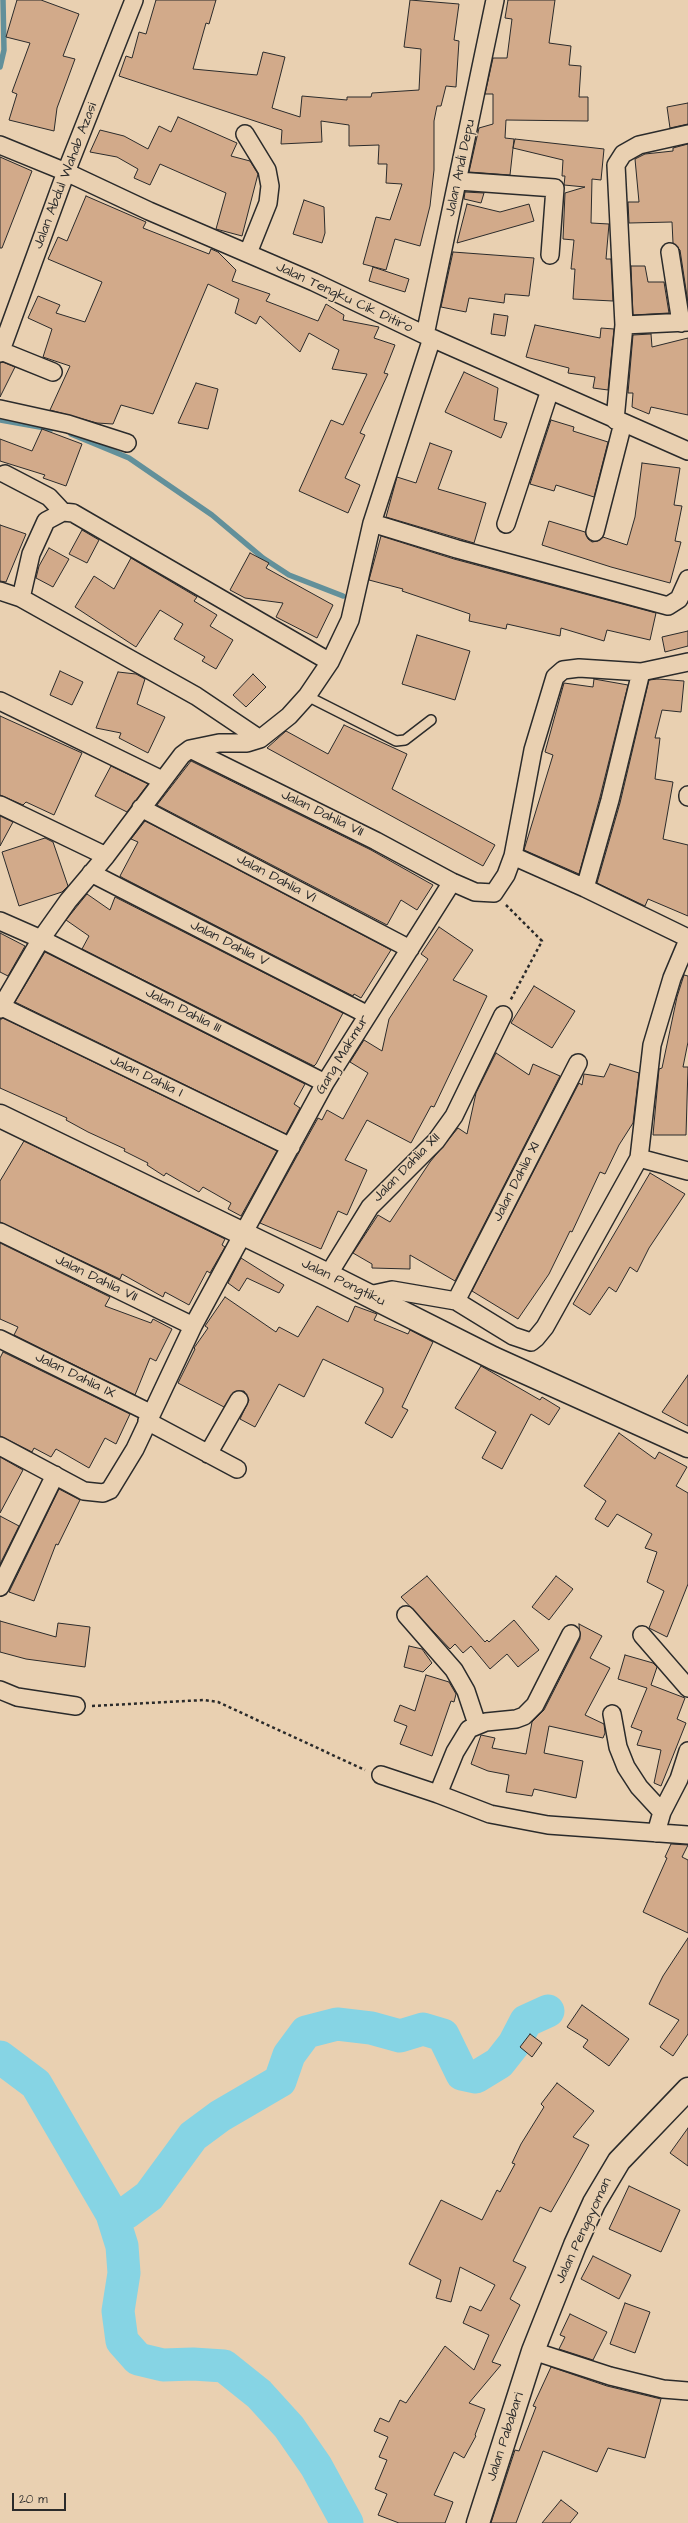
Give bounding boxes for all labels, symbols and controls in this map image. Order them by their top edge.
street label: Jalan Abdul Wahab Azasi [30,100,102,252]
street label: Jalan Andi Depu [443,118,479,218]
street label: Jalan Tengku Cik Ditiro [273,259,415,337]
street label: Jalan Dahlia VII [278,787,366,841]
street label: Jalan Dahlia VI [233,851,319,907]
street label: Jalan Dahlia V [187,917,271,971]
street label: Jalan Dahlia III [142,985,224,1037]
street label: Gang Makmur [313,1012,373,1098]
street label: Jalan Dahlia I [107,1052,185,1102]
street label: Jalan Dahlia XII [370,1130,444,1206]
street label: Jalan Dahlia XI [490,1139,544,1225]
street label: Jalan Dahlia VII [52,1252,140,1306]
street label: Jalan Pongtiku [298,1256,388,1310]
street label: Jalan Dahlia IX [32,1349,118,1403]
street label: Jalan Pengayoman [552,2175,616,2287]
street label: Jalan Pababari [484,2391,528,2483]
scale bar [14,2485,68,2511]
text: 20 m [19,2491,48,2508]

